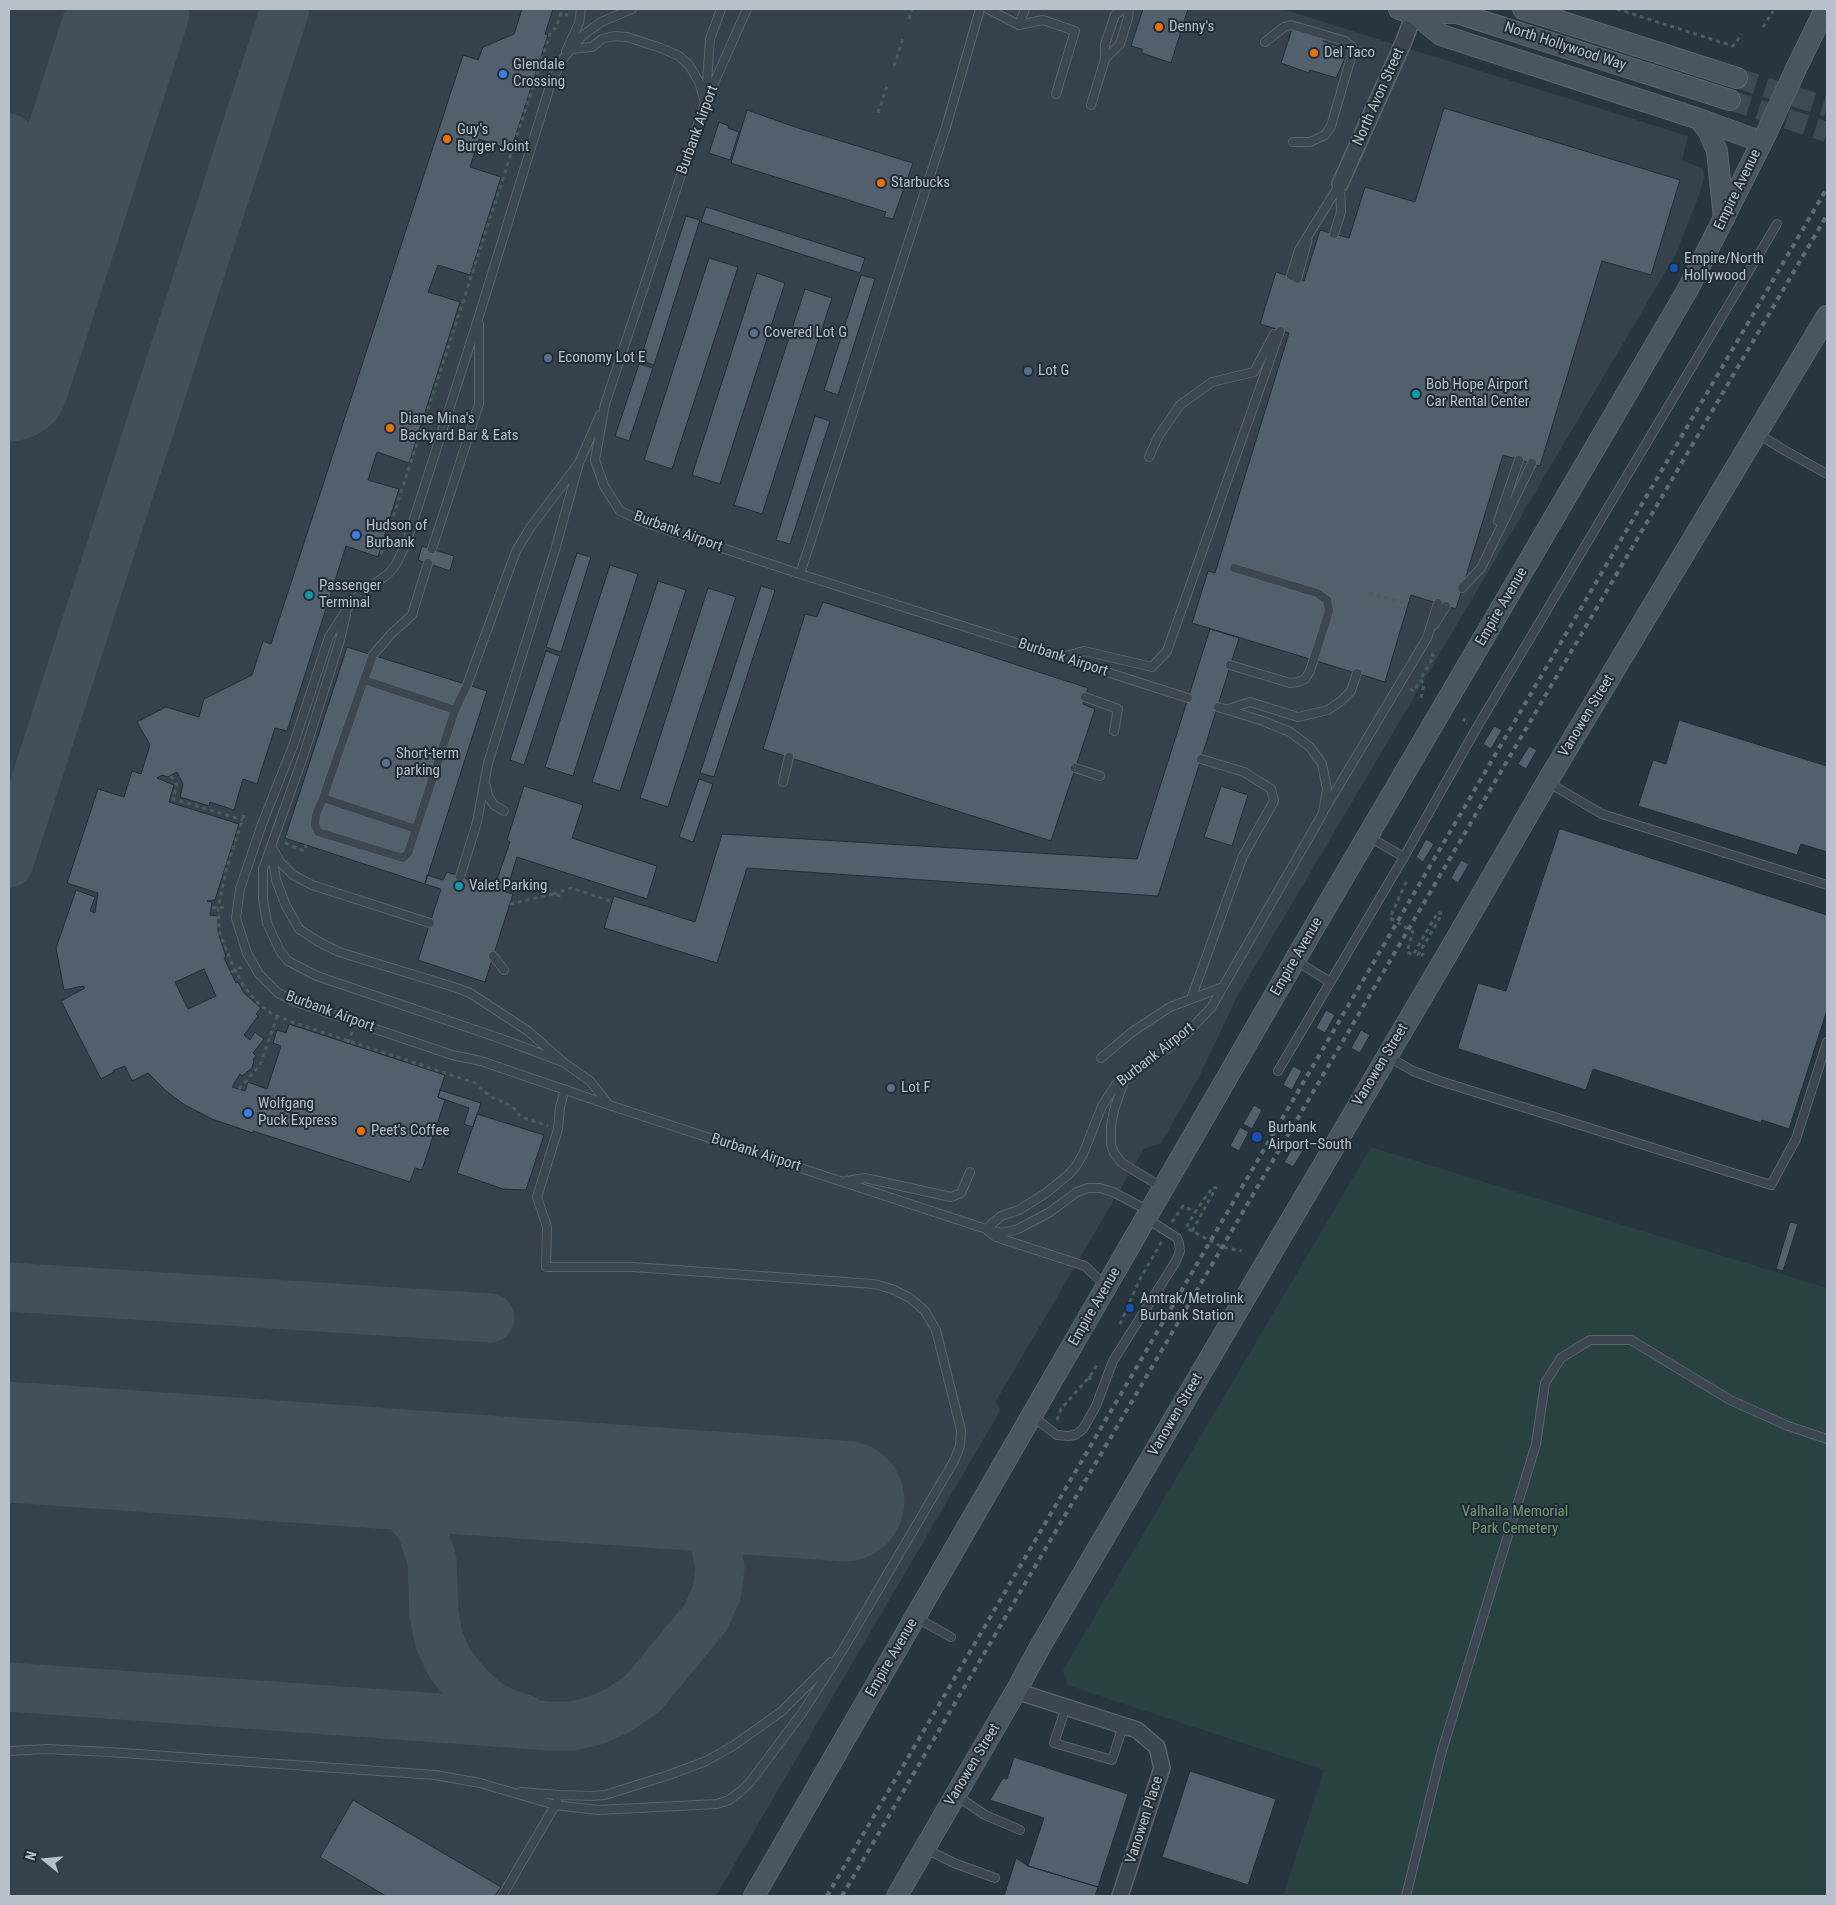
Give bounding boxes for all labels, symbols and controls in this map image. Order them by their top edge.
place label: Denny's [1169,18,1214,36]
street label: North Hollywood Way [1502,19,1628,75]
marker: Denny's [1153,21,1165,33]
place label: Del Taco [1324,44,1375,62]
street label: North Avon Street [1349,45,1409,149]
marker: Del Taco [1308,47,1320,59]
place label: Glendale Crossing [513,56,565,91]
marker: Glendale Crossing [497,68,509,80]
street label: Burbank Airport [674,83,722,177]
place label: Guy's Burger Joint [457,121,529,156]
marker: Guy's Burger Joint [441,133,453,145]
street label: Empire Avenue [1711,147,1765,233]
place label: Starbucks [891,174,950,192]
marker: Starbucks [875,177,887,189]
place label: Empire/North Hollywood [1684,250,1764,285]
marker: Empire/North Hollywood [1668,262,1680,274]
place label: Covered Lot G [764,324,847,342]
marker: Covered Lot G [748,327,760,339]
place label: Economy Lot E [558,349,646,367]
marker: Economy Lot E [542,352,554,364]
place label: Lot G [1038,362,1069,380]
marker: Lot G [1022,365,1034,377]
place label: Bob Hope Airport Car Rental Center [1426,376,1529,411]
marker: Bob Hope Airport Car Rental Center [1410,388,1422,400]
place label: Diane Mina's Backyard Bar & Eats [400,410,519,445]
marker: Diane Mina's Backyard Bar & Eats [384,422,396,434]
street label: Burbank Airport [631,508,725,556]
place label: Hudson of Burbank [366,517,427,552]
marker: Hudson of Burbank [350,529,362,541]
street label: Empire Avenue [1472,565,1532,649]
place label: Passenger Terminal [319,577,381,612]
marker: Passenger Terminal [303,589,315,601]
street label: Burbank Airport [1016,635,1110,681]
street label: Vanowen Street [1555,672,1619,760]
place label: Short-term parking [396,745,459,780]
marker: Short-term parking [380,757,392,769]
place label: Valet Parking [469,877,547,895]
marker: Valet Parking [453,880,465,892]
street label: Empire Avenue [1267,915,1327,999]
street label: Burbank Airport [283,988,377,1036]
street label: Burbank Airport [1114,1019,1198,1091]
street label: Vanowen Street [1349,1021,1413,1109]
place label: Lot F [901,1079,931,1097]
marker: Lot F [885,1082,897,1094]
place label: Wolfgang Puck Express [258,1095,337,1130]
marker: Wolfgang Puck Express [242,1107,254,1119]
place label: Burbank Airport–South [1268,1119,1352,1154]
place label: Peet's Coffee [371,1122,449,1140]
marker: Peet's Coffee [355,1125,367,1137]
street label: Burbank Airport [709,1130,803,1176]
marker: Burbank Airport–South [1250,1130,1264,1144]
street label: Empire Avenue [1065,1265,1125,1349]
place label: Amtrak/Metrolink Burbank Station [1140,1290,1244,1325]
marker: Amtrak/Metrolink Burbank Station [1124,1302,1136,1314]
street label: Vanowen Street [1145,1370,1207,1460]
park label: Valhalla Memorial Park Cemetery [1462,1503,1568,1538]
street label: Empire Avenue [862,1616,922,1700]
street label: Vanowen Street [941,1721,1005,1809]
street label: Vanowen Place [1122,1774,1168,1866]
north arrow [20,1835,70,1885]
text: N [22,1849,40,1862]

